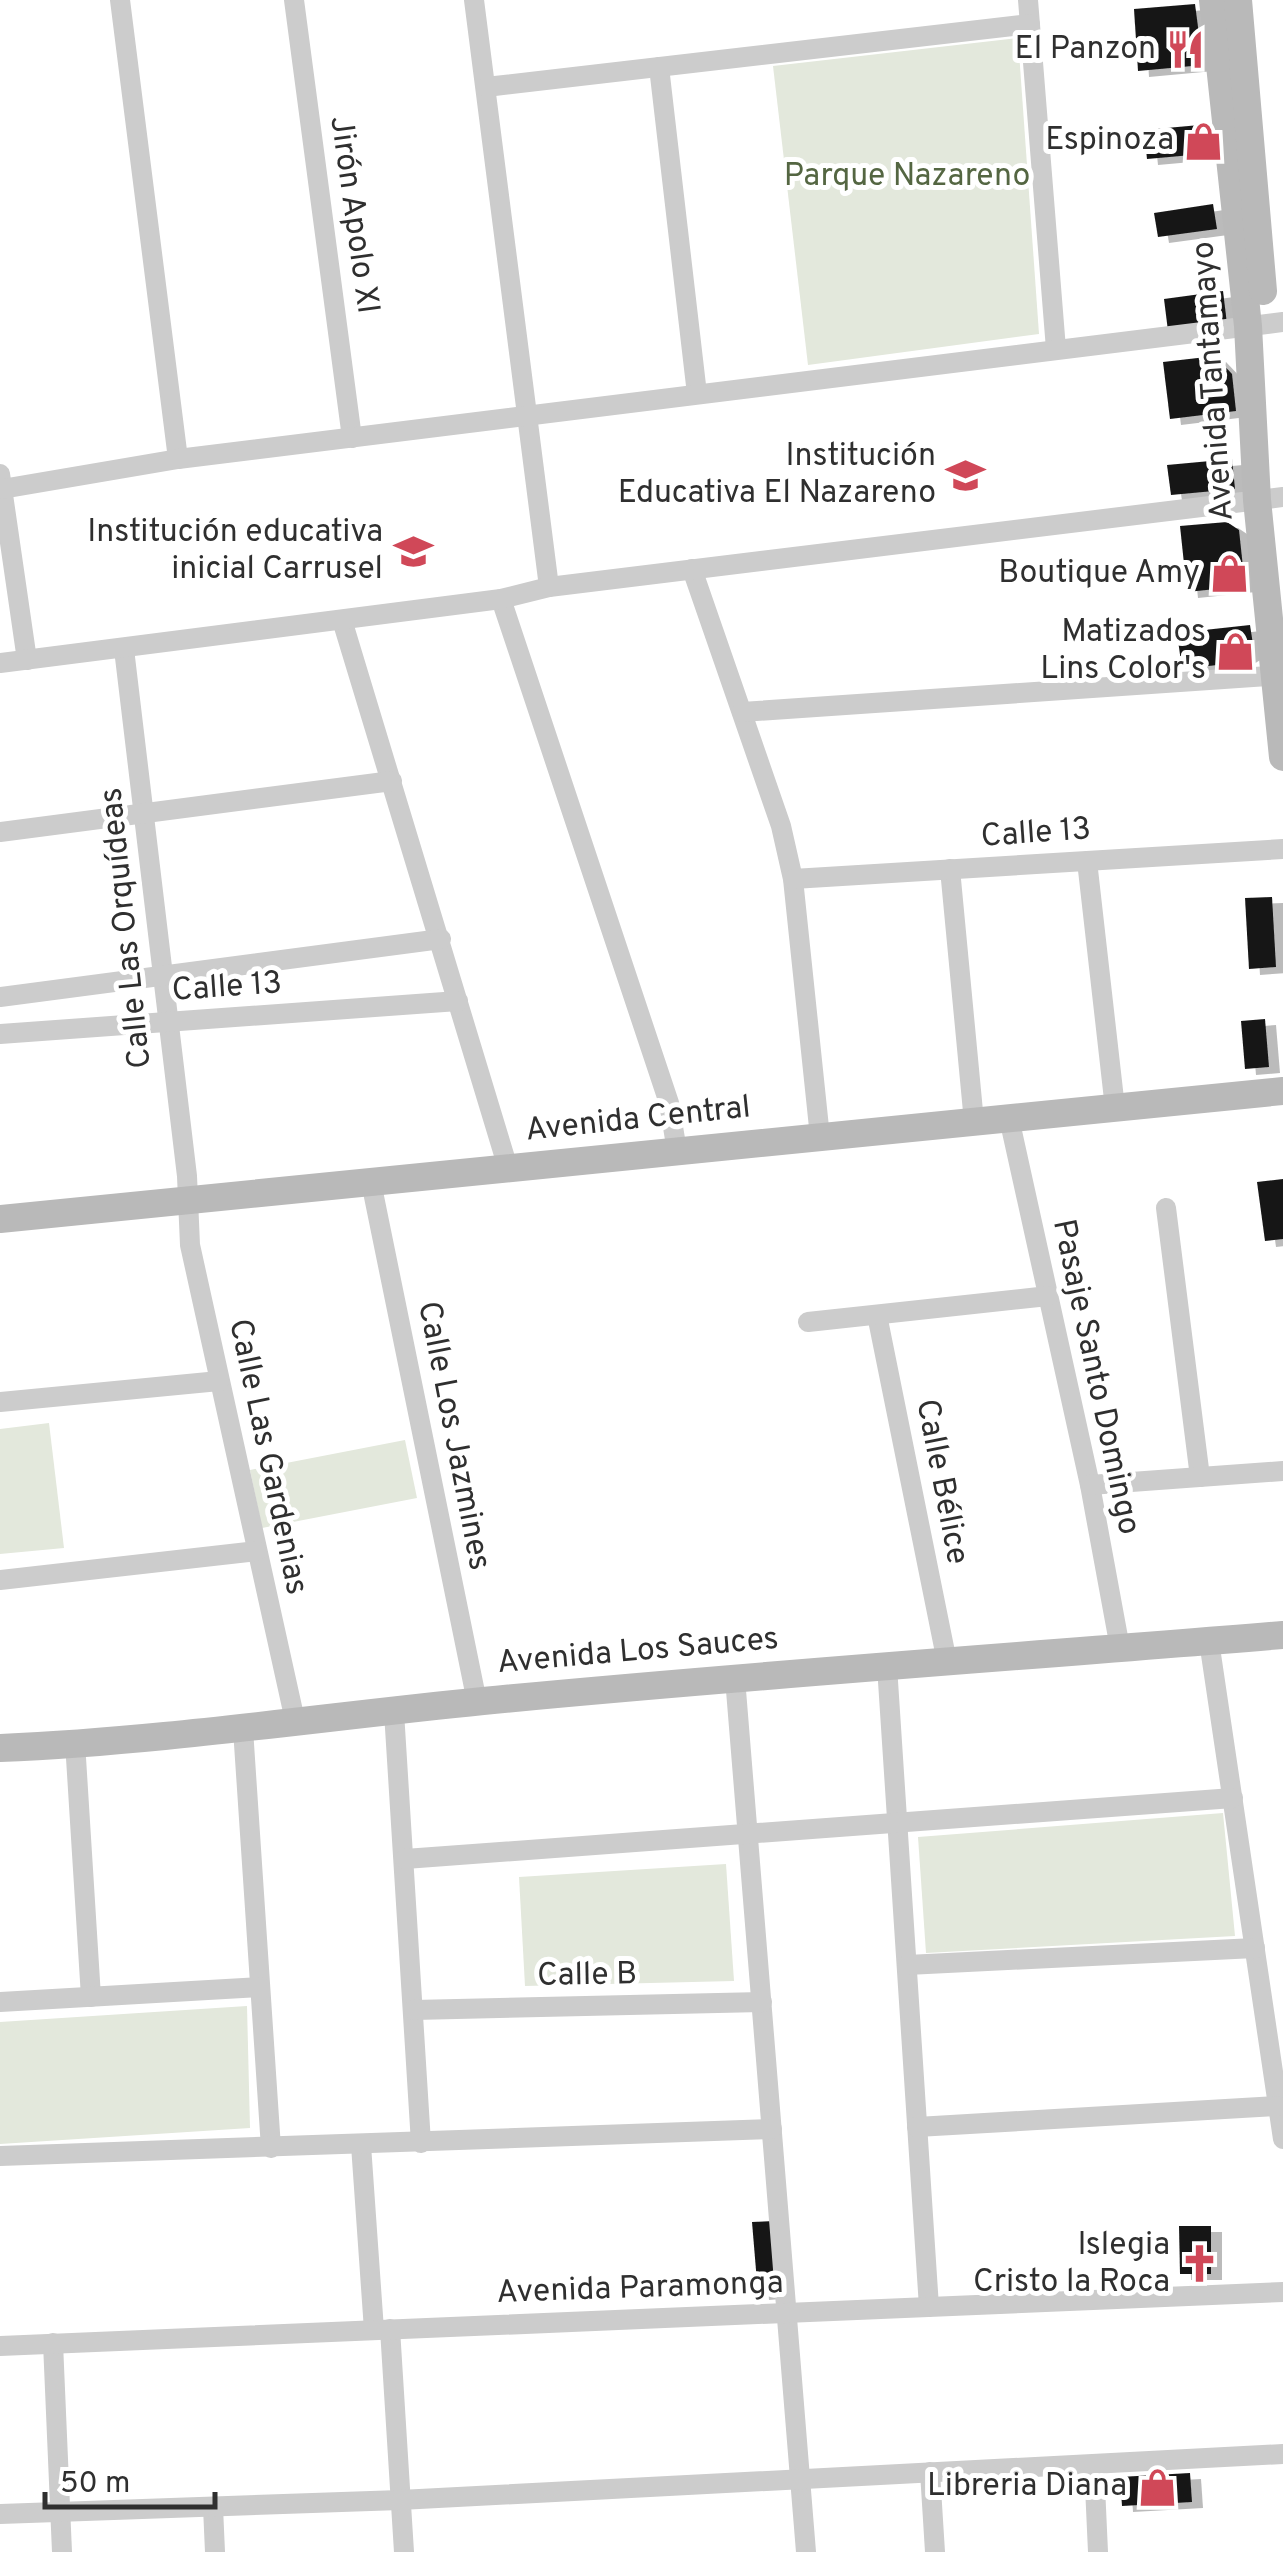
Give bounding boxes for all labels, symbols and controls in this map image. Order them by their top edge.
restaurant icon: El Panzon [1165,29,1207,71]
place label: El Panzon [1015,30,1156,70]
street label: Jirón Apolo XI [319,114,387,316]
shop icon: Espinoza [1183,120,1225,162]
place label: Espinoza [1045,121,1174,161]
park label: Parque Nazareno [784,157,1030,197]
street label: Avenida Tantamayo [1184,240,1244,522]
place label: Institución Educativa El Nazareno [618,437,936,514]
school or university icon: Institución Educativa El Nazareno [945,454,987,496]
place label: Institución educativa inicial Carrusel [87,513,383,590]
school or university icon: Institución educativa inicial Carrusel [392,530,434,572]
shop icon: Boutique Amy [1209,553,1251,595]
place label: Boutique Amy [998,554,1200,594]
place label: Matizados Lins Color's [1040,613,1206,690]
shop icon: Matizados Lins Color's [1215,630,1257,672]
street label: Calle Las Orquídeas [92,785,162,1071]
street label: Calle 13 [980,810,1092,858]
street label: Calle 13 [171,964,283,1012]
street label: Avenida Central [523,1088,753,1152]
street label: Pasaje Santo Domingo [1042,1216,1148,1538]
street label: Calle Los Jazmines [407,1298,499,1574]
street label: Calle Las Gardenias [218,1316,316,1598]
street label: Calle Bélice [905,1396,977,1568]
street label: Avenida Los Sauces [496,1620,780,1684]
street label: Calle B [537,1955,637,1997]
place label: Islegia Cristo la Roca [973,2226,1170,2303]
church icon: Islegia Cristo la Roca [1179,2243,1221,2285]
street label: Avenida Paramonga [496,2264,784,2314]
scale bar [45,2447,215,2509]
text: 50 m [60,2466,130,2503]
shop icon: Libreria Diana [1136,2466,1178,2508]
place label: Libreria Diana [927,2467,1127,2507]

